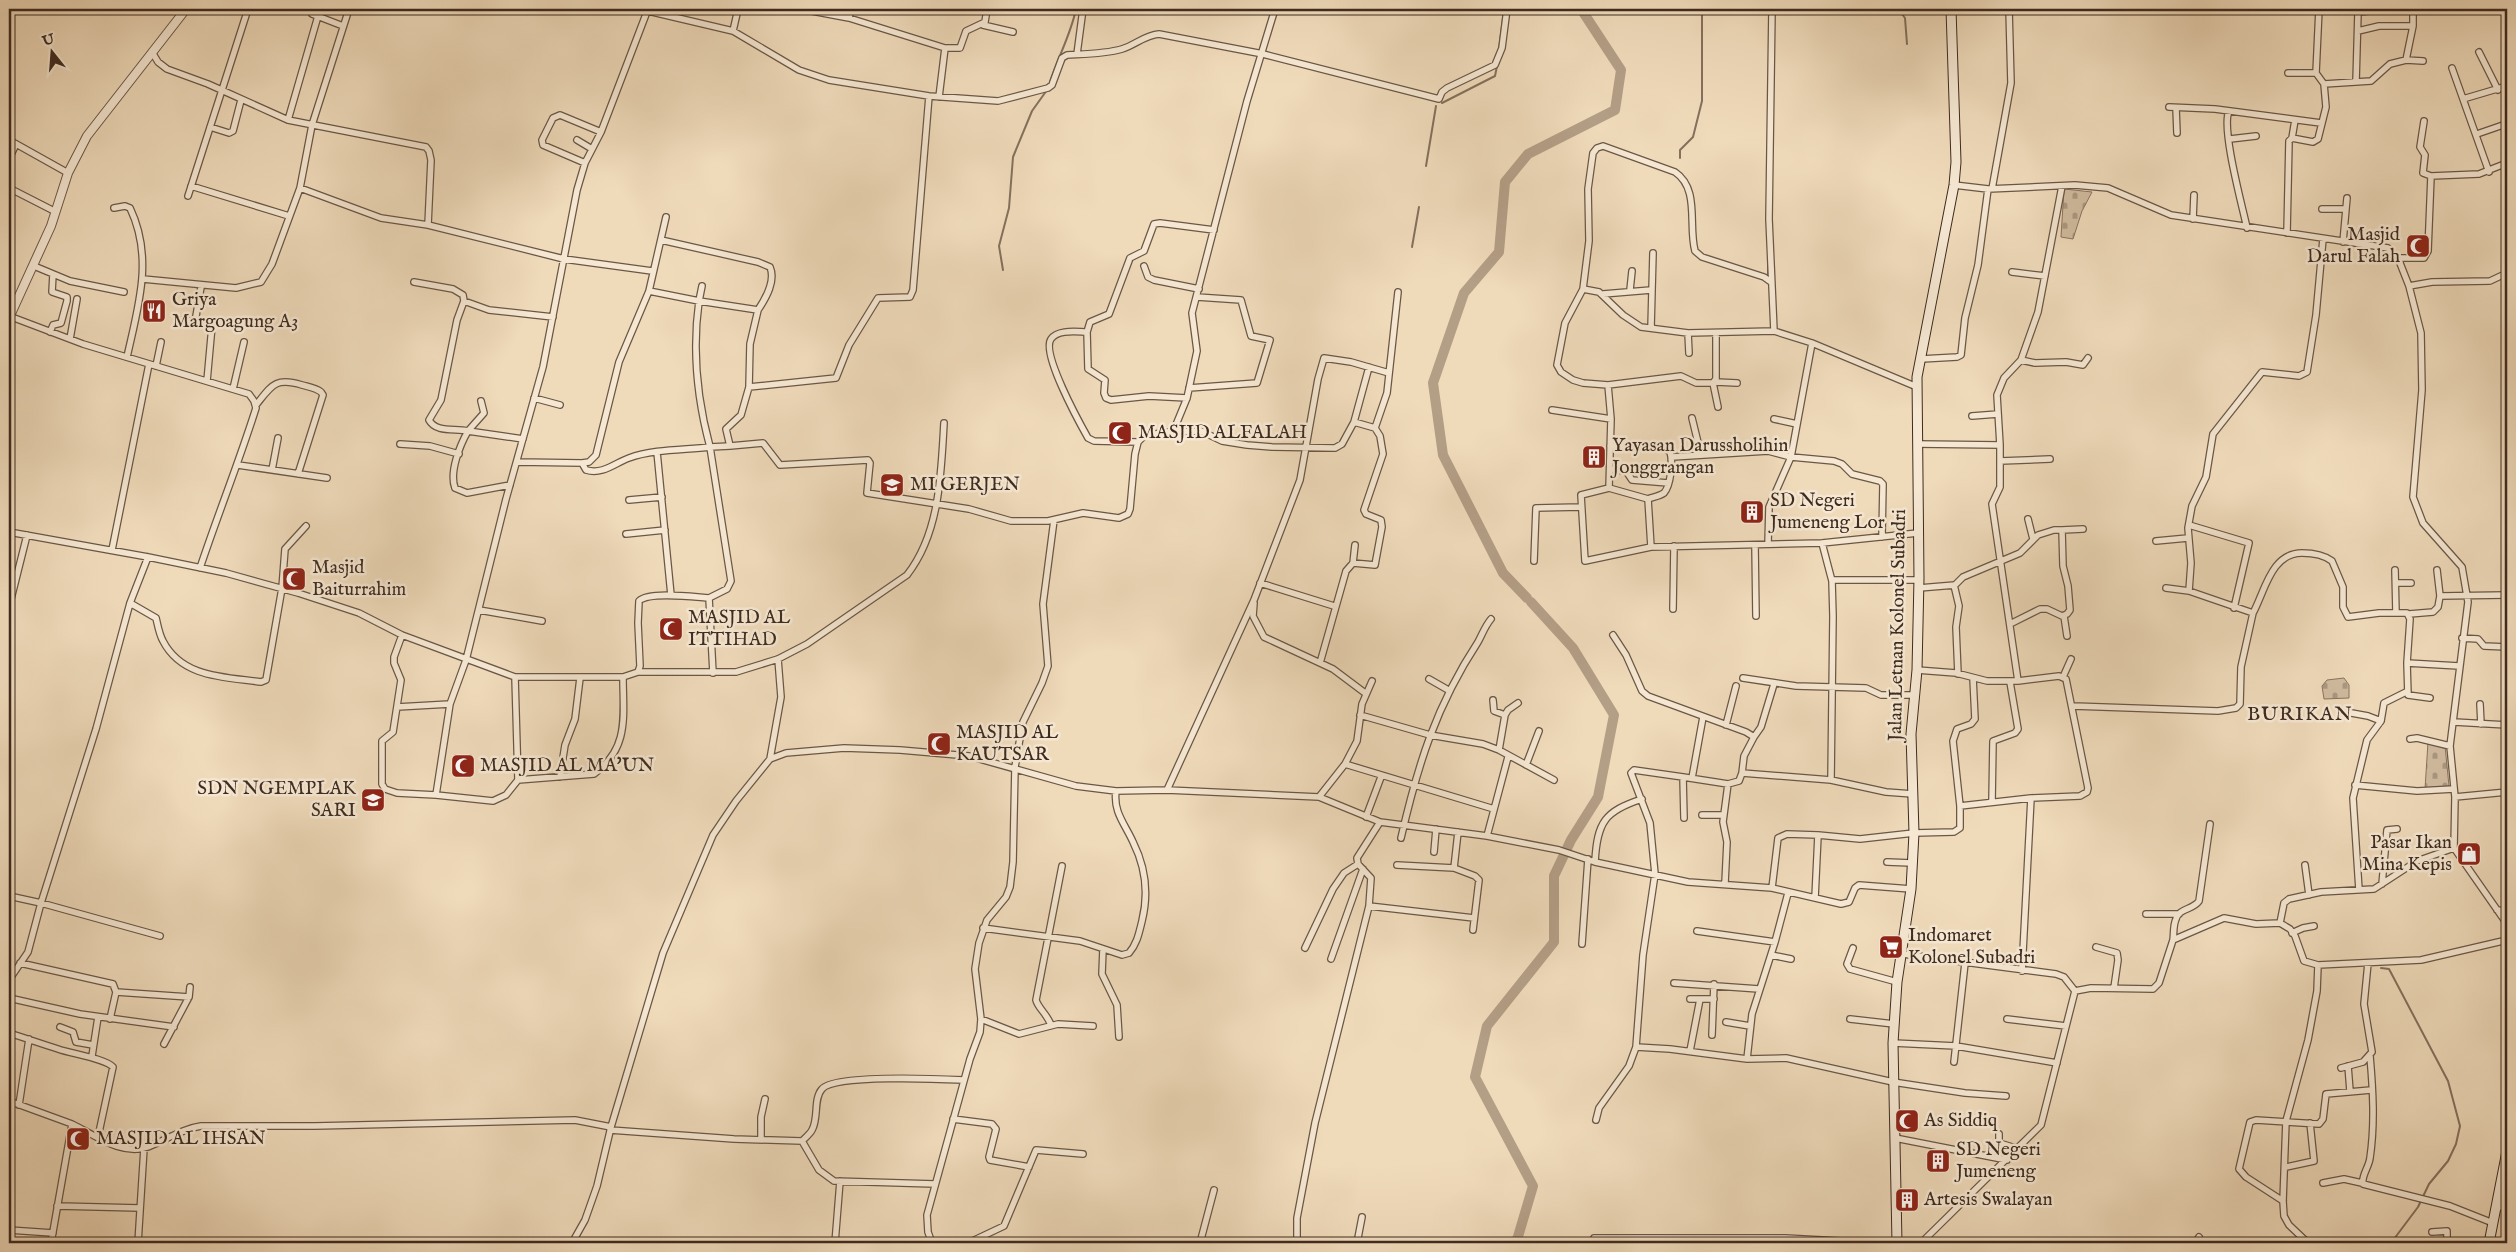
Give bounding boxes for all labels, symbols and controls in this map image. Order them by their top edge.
north arrow [28,28,78,78]
text: U [39,30,58,51]
place label: Masjid Darul Falah [2307,223,2401,269]
mosque icon: Masjid Darul Falah [2405,233,2431,259]
place label: Griya Margoagung A3 [172,288,298,334]
restaurant icon: Griya Margoagung A3 [141,298,167,324]
mosque icon: MASJID ALFALAH [1107,420,1133,446]
place label: MASJID ALFALAH [1138,421,1307,445]
place label: Yayasan Darussholihin Jonggrangan [1610,434,1788,480]
building icon: Yayasan Darussholihin Jonggrangan [1581,444,1607,470]
school or university icon: MI GERJEN [879,472,905,498]
place label: MI GERJEN [910,473,1020,497]
place label: SD Negeri Jumeneng Lor [1768,489,1885,535]
building icon: SD Negeri Jumeneng Lor [1739,499,1765,525]
street label: Jalan Letnan Kolonel Subadri [1884,509,1912,743]
place label: Masjid Baiturrahim [312,556,407,602]
mosque icon: Masjid Baiturrahim [281,566,307,592]
place label: MASJID AL ITTIHAD [688,606,791,652]
mosque icon: MASJID AL ITTIHAD [658,616,684,642]
district label: BURIKAN [2247,702,2353,727]
place label: MASJID AL KAUTSAR [956,721,1059,767]
mosque icon: MASJID AL KAUTSAR [926,731,952,757]
mosque icon: MASJID AL MA'UN [450,753,476,779]
place label: MASJID AL MA'UN [480,754,654,778]
place label: SDN NGEMPLAK SARI [197,777,356,823]
school or university icon: SDN NGEMPLAK SARI [360,787,386,813]
place label: Pasar Ikan Mina Kepis [2362,831,2452,877]
shop icon: Pasar Ikan Mina Kepis [2456,841,2482,867]
place label: Indomaret Kolonel Subadri [1908,924,2035,970]
supermarket icon: Indomaret Kolonel Subadri [1878,934,1904,960]
mosque icon: As Siddiq [1894,1108,1920,1134]
place label: As Siddiq [1923,1109,1998,1133]
mosque icon: MASJID AL IHSAN [65,1126,91,1152]
place label: MASJID AL IHSAN [96,1127,266,1151]
place label: SD Negeri Jumeneng [1954,1138,2041,1184]
building icon: SD Negeri Jumeneng [1925,1148,1951,1174]
building icon: Artesis Swalayan [1894,1187,1920,1213]
place label: Artesis Swalayan [1923,1188,2053,1212]

